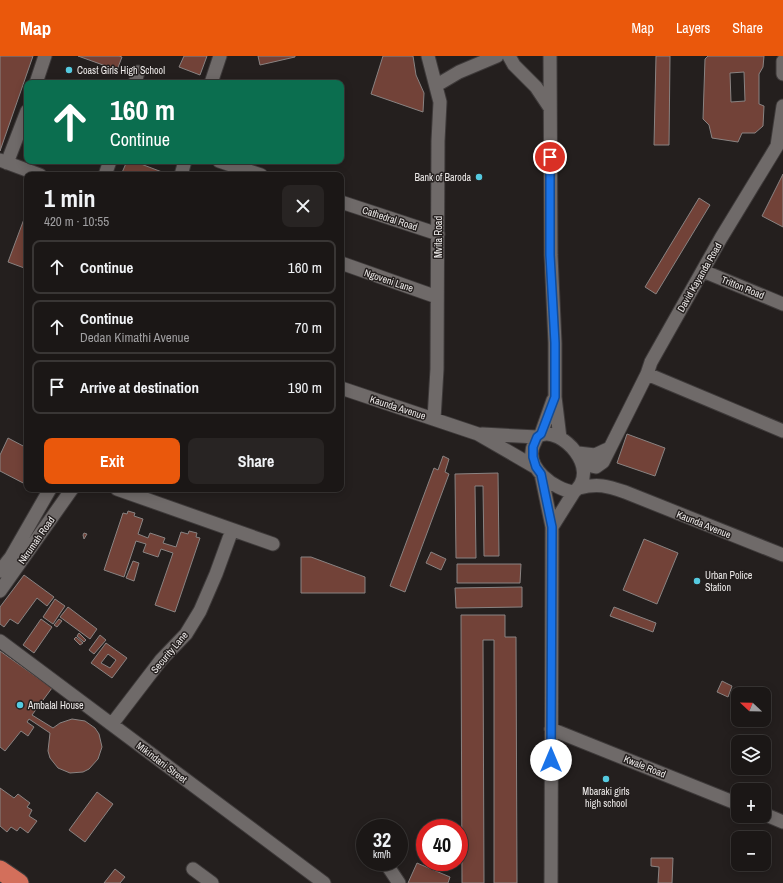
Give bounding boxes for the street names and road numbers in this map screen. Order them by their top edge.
street label: Cathedral Road [361,203,419,234]
street label: Mvita Road [432,216,445,258]
street label: David Kayanda Road [674,240,725,314]
street label: Ngoveni Lane [363,266,416,295]
street label: Tritton Road [719,273,766,302]
street label: Kaunda Avenue [368,392,428,423]
street label: Kaunda Avenue [675,508,733,541]
street label: Nkrumah Road [15,514,58,567]
street label: Security Lane [148,628,191,676]
street label: Mikindani Street [134,739,190,786]
street label: Kwale Road [622,752,668,781]

